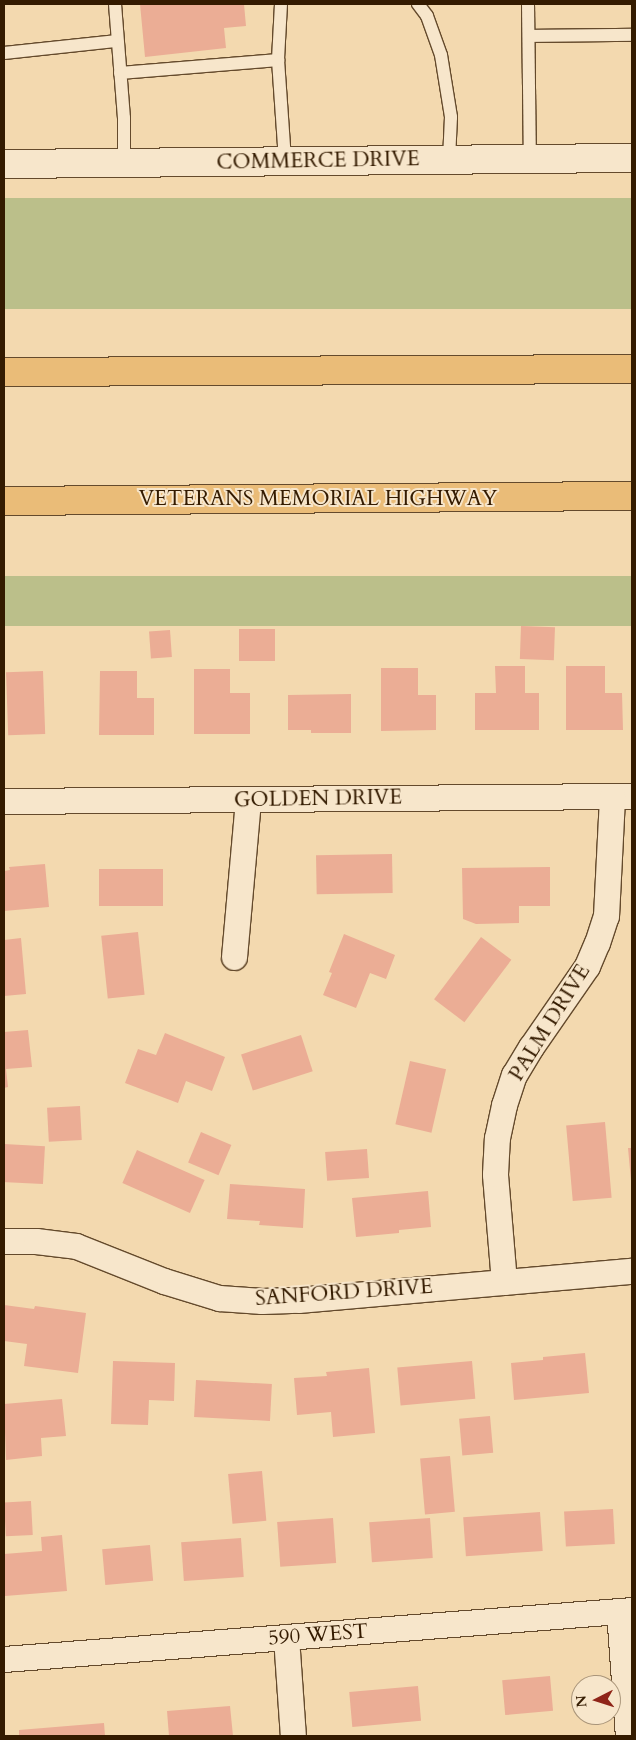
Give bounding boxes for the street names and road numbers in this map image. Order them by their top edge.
street label: COMMERCE DRIVE [216,147,420,175]
street label: VETERANS MEMORIAL HIGHWAY [139,486,497,512]
street label: GOLDEN DRIVE [234,785,402,813]
street label: PALM DRIVE [504,960,596,1086]
street label: SANFORD DRIVE [254,1274,434,1312]
street label: 590 WEST [267,1619,369,1651]

